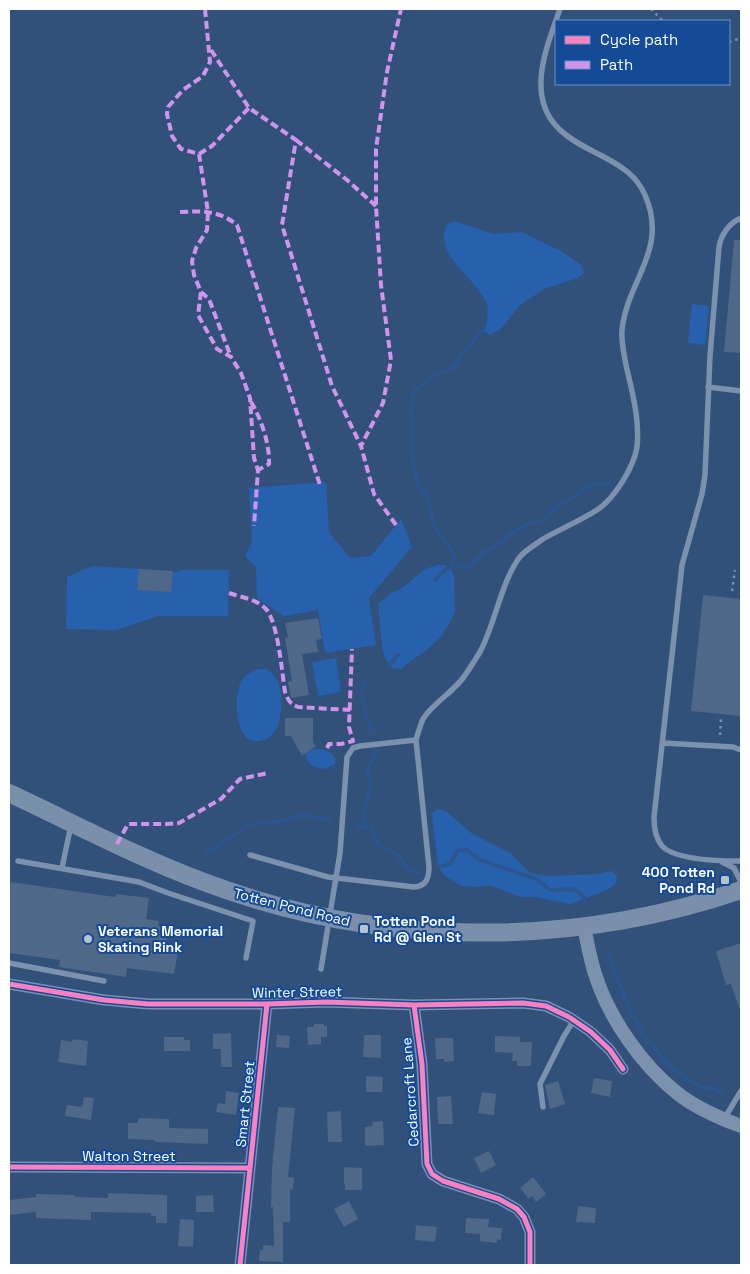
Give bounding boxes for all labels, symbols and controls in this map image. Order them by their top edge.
legend [555,20,730,85]
text: Cycle path [600,30,678,49]
text: Path [600,55,633,74]
place label: 400 Totten Pond Rd [642,863,715,897]
marker: 400 Totten Pond Rd [719,874,731,886]
street label: Totten Pond Road [232,884,352,930]
place label: Totten Pond Rd @ Glen St [374,912,461,946]
place label: Veterans Memorial Skating Rink [98,922,223,956]
marker: Totten Pond Rd @ Glen St [358,923,370,935]
marker: Veterans Memorial Skating Rink [82,933,94,945]
street label: Winter Street [252,982,342,1002]
street label: Cedarcroft Lane [397,1037,423,1147]
street label: Smart Street [232,1060,258,1148]
street label: Walton Street [82,1147,176,1165]

